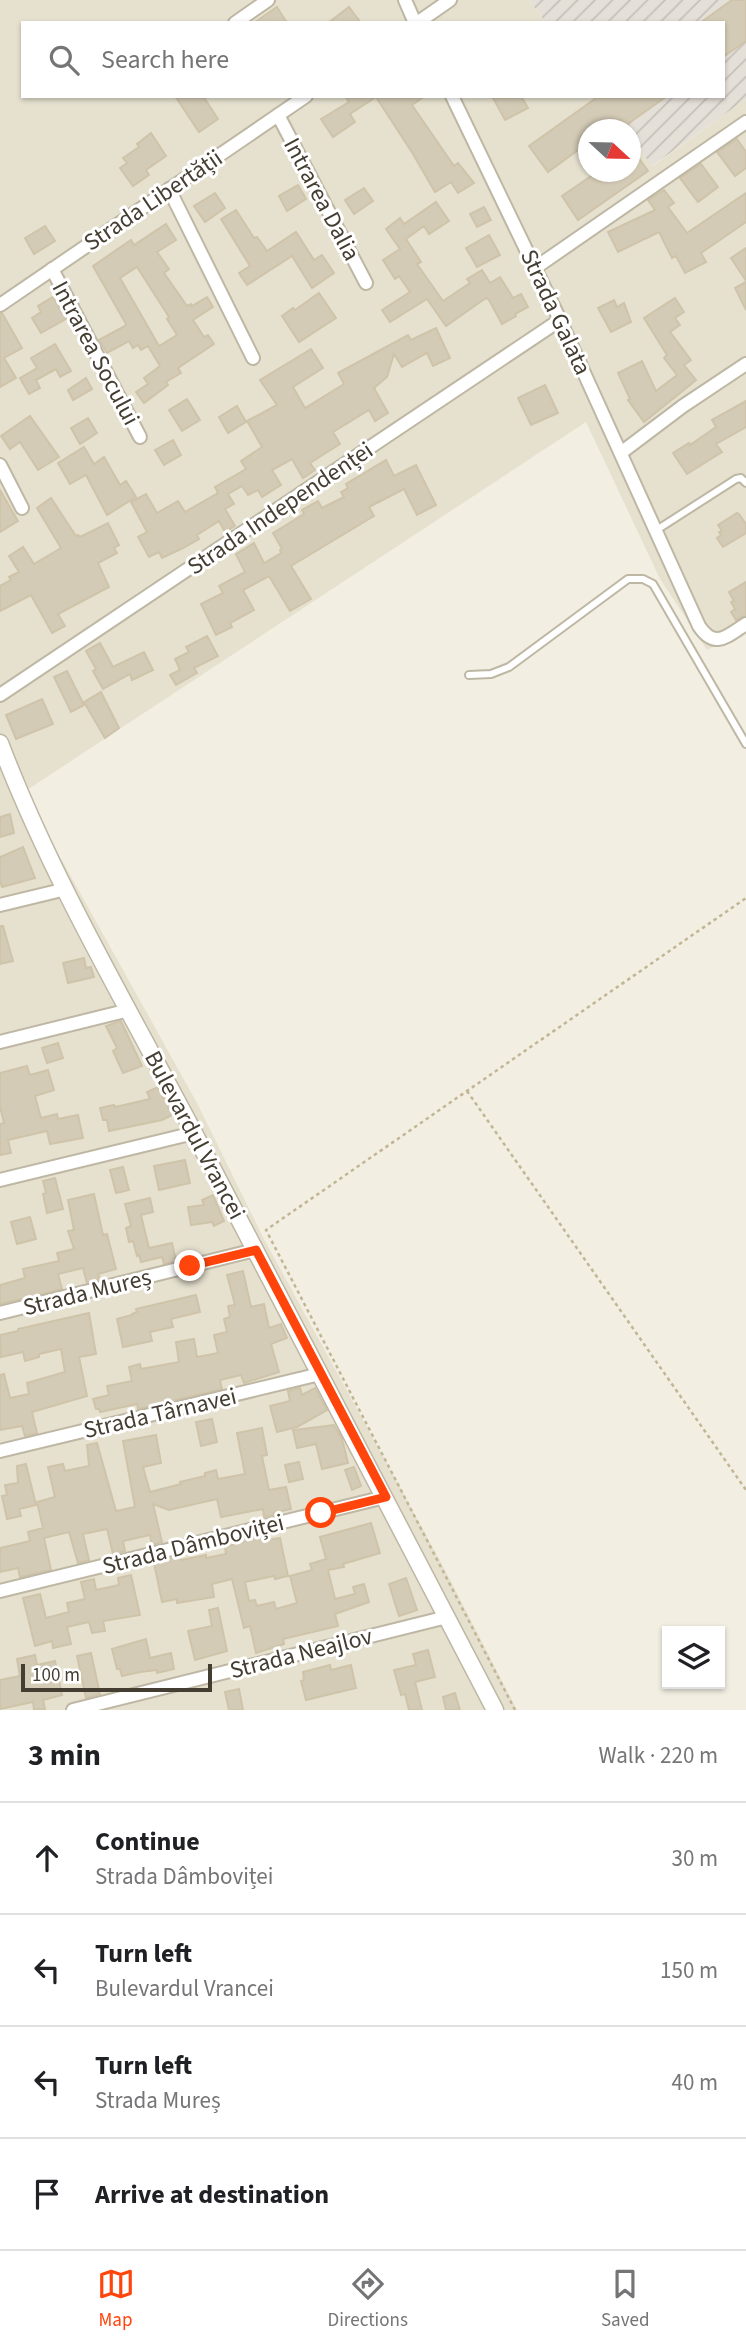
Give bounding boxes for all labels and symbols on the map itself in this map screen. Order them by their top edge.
north arrow [578,119,641,182]
street label: Intrarea Dalia [274,131,369,267]
street label: Strada Libertății [77,141,230,260]
street label: Strada Galata [511,244,600,381]
street label: Intrarea Socului [43,275,148,432]
street label: Strada Independenței [180,433,380,584]
street label: Bulevardul Vrancei [135,1045,254,1226]
route end [174,1250,205,1281]
street label: Strada Mureș [19,1260,155,1325]
street label: Strada Târnavei [80,1379,240,1448]
route start [305,1497,336,1528]
street label: Strada Dâmboviței [99,1505,288,1584]
street label: Strada Neajlov [226,1619,376,1688]
scale bar [21,1661,212,1693]

